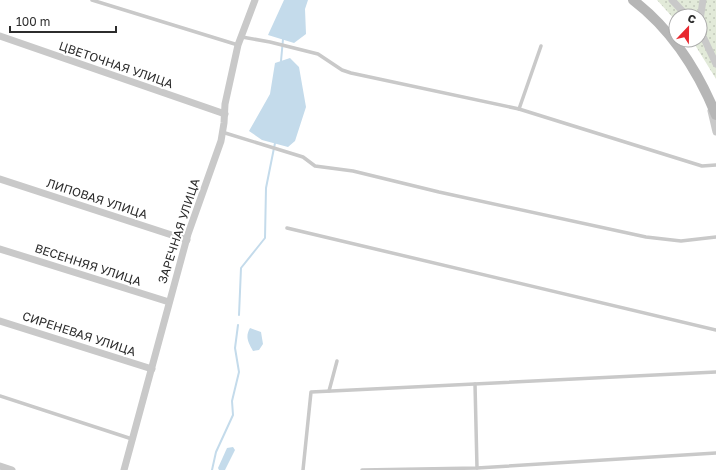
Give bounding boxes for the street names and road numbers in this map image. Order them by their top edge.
street label: ЦВЕТОЧНАЯ УЛИЦА [57,38,175,91]
street label: ЛИПОВАЯ УЛИЦА [45,175,150,222]
street label: ЗАРЕЧНАЯ УЛИЦА [154,176,203,285]
street label: ВЕСЕННЯЯ УЛИЦА [33,240,143,289]
street label: СИРЕНЕВАЯ УЛИЦА [20,308,138,359]

